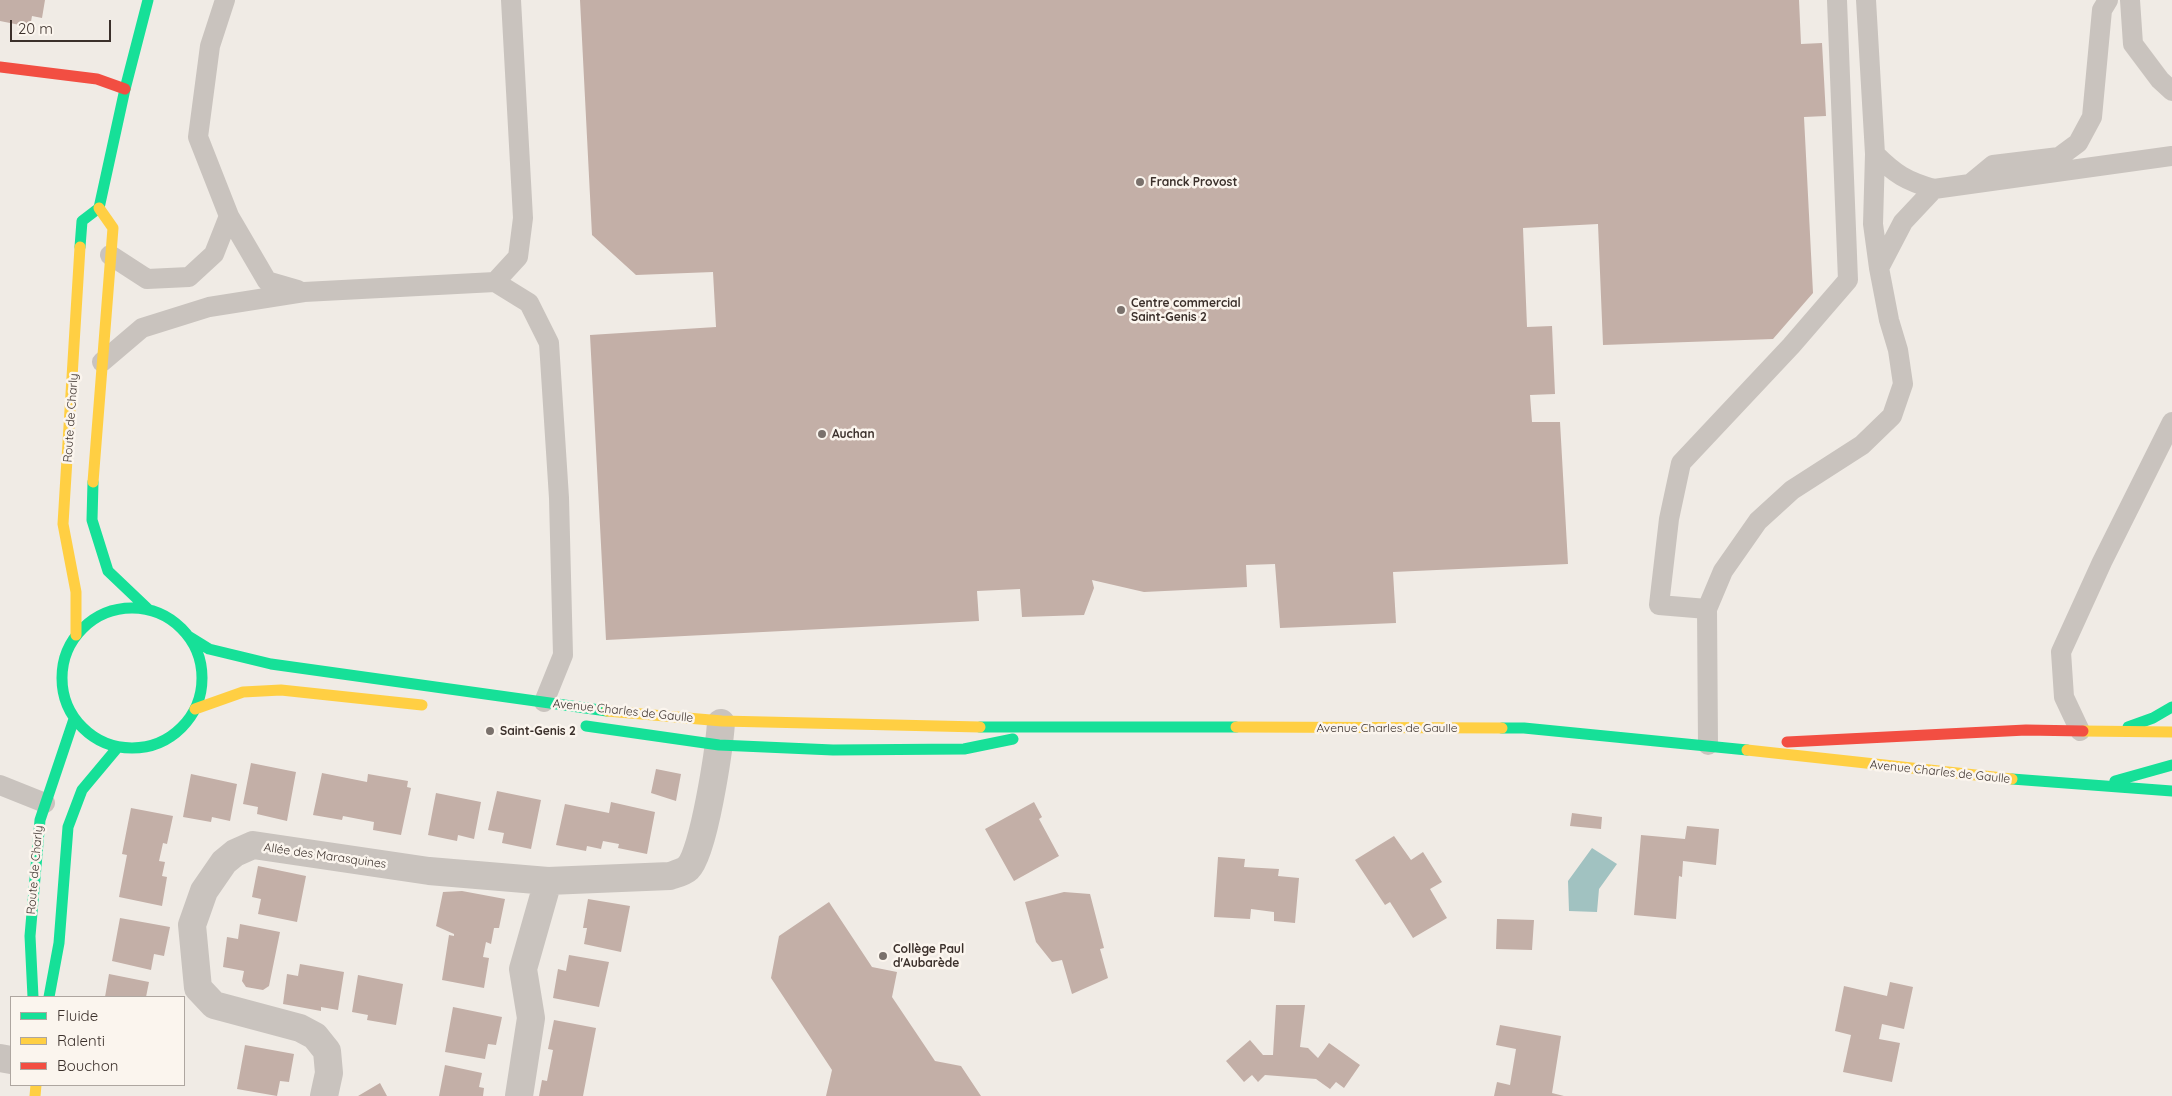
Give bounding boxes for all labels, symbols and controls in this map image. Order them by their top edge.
scale bar [12,10,114,42]
text: 20 m [18,19,53,38]
place label: Franck Provost [1150,175,1237,189]
marker: Franck Provost [1134,176,1146,188]
place label: Centre commercial Saint-Genis 2 [1131,296,1241,324]
marker: Centre commercial Saint-Genis 2 [1115,304,1127,316]
street label: Route de Charly [61,373,81,463]
place label: Auchan [832,427,875,441]
marker: Auchan [816,428,828,440]
street label: Avenue Charles de Gaulle [552,696,694,726]
street label: Avenue Charles de Gaulle [1316,721,1458,735]
place label: Saint-Genis 2 [500,724,576,738]
marker: Saint-Genis 2 [484,725,496,737]
street label: Avenue Charles de Gaulle [1869,757,2011,787]
street label: Route de Charly [24,825,46,915]
street label: Allée des Marasquines [263,840,387,872]
place label: Collège Paul d'Aubarède [893,942,964,970]
marker: Collège Paul d'Aubarède [877,950,889,962]
legend [10,996,185,1086]
text: Fluide [57,1006,98,1025]
text: Ralenti [57,1031,105,1050]
text: Bouchon [57,1056,118,1075]

